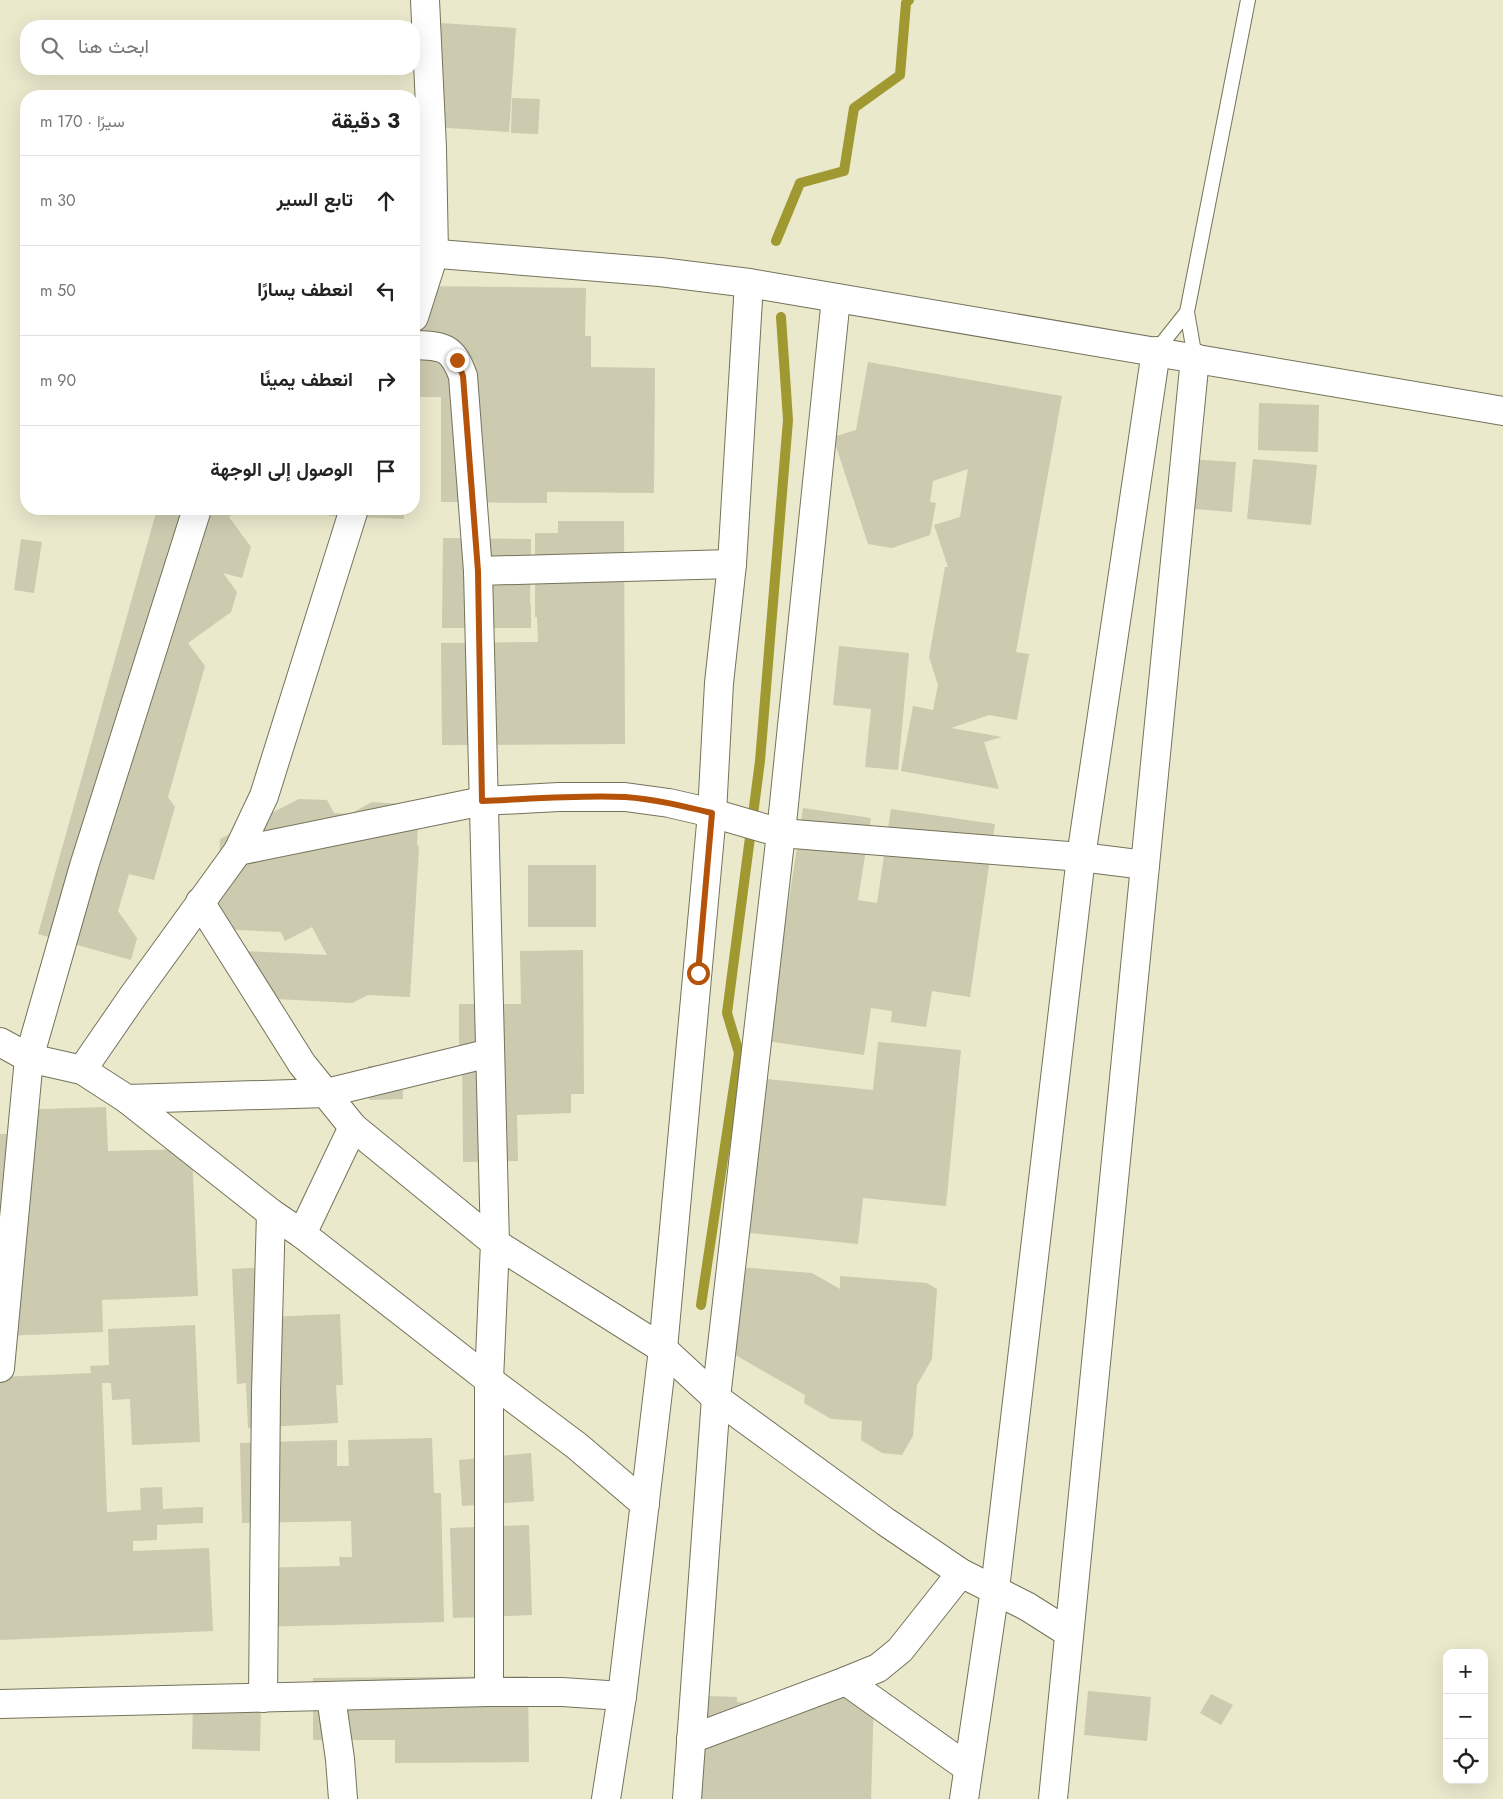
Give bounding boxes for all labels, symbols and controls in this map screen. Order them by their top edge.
search box [20,20,420,75]
text: ابحث هنا [78,33,149,60]
icon: search [38,34,66,62]
text: 3 دقيقة [331,106,400,136]
text: سيرًا · 170 m [40,110,125,133]
text: تابع السير [276,186,353,213]
icon: ahead [372,187,400,215]
text: 30 m [40,189,76,212]
text: انعطف يسارًا [257,276,353,303]
icon: left [372,277,400,305]
text: 50 m [40,279,76,302]
route end [446,349,469,372]
text: انعطف يمينًا [260,366,353,393]
icon: right [372,367,400,395]
text: 90 m [40,369,76,392]
text: الوصول إلى الوجهة [210,456,353,483]
icon: arrive [372,457,400,485]
route start [687,962,710,985]
map controls [1443,1649,1488,1784]
button: + [1443,1649,1488,1694]
button: − [1443,1694,1488,1739]
button: locate [1443,1739,1488,1784]

